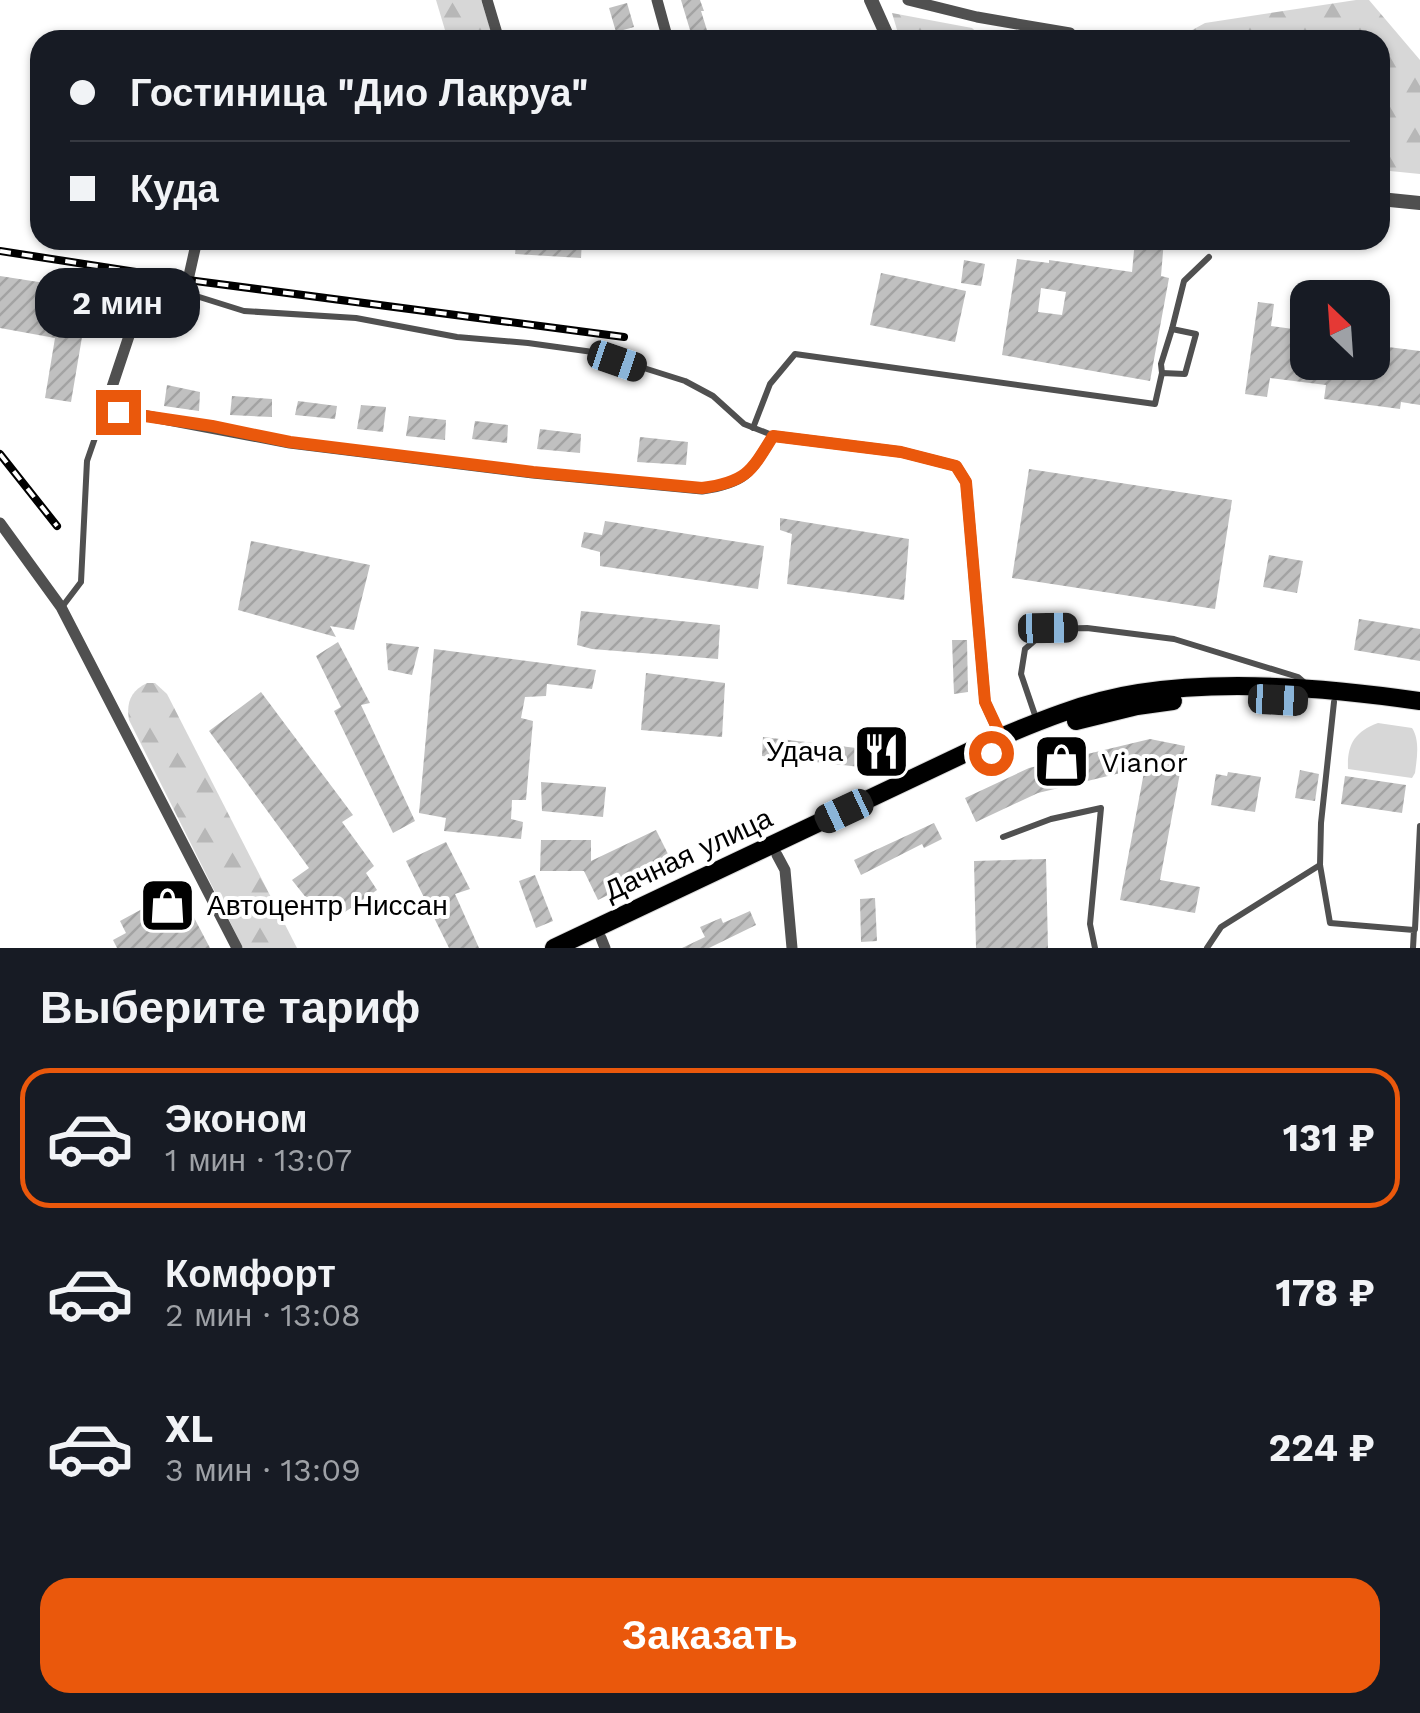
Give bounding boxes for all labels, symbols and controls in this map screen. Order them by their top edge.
text: Гостиница "Дио Лакруа" [130,71,588,115]
text: Куда [130,167,219,211]
callout: 2 мин [36,267,200,337]
north arrow [1290,280,1390,380]
map controls [1290,280,1390,380]
text: 2 мин [72,284,163,322]
car [584,337,650,385]
route end [96,390,141,435]
car [1018,612,1078,644]
car [1247,683,1309,717]
restaurant icon: Удача [852,721,912,781]
route start [969,731,1014,776]
shop icon: Vianor [1032,732,1092,792]
place label: Удача [766,735,843,768]
place label: Vianor [1101,746,1188,779]
car [810,785,878,837]
street label: Дачная улица [599,801,778,908]
shop icon: Автоцентр Ниссан [138,875,198,935]
place label: Автоцентр Ниссан [207,889,448,922]
text: Выберите тариф [40,981,420,1034]
icon: car [45,1093,135,1183]
text: Эконом [165,1097,308,1141]
text: 131 ₽ [1283,1116,1375,1160]
text: 1 мин · 13:07 [165,1141,352,1179]
icon: car [45,1248,135,1338]
text: Комфорт [165,1252,336,1296]
text: 178 ₽ [1275,1271,1375,1315]
text: 2 мин · 13:08 [165,1296,361,1334]
icon: car [45,1403,135,1493]
text: XL [165,1407,213,1451]
text: 224 ₽ [1269,1426,1375,1470]
text: 3 мин · 13:09 [165,1451,361,1489]
button: Заказать [40,1578,1380,1693]

